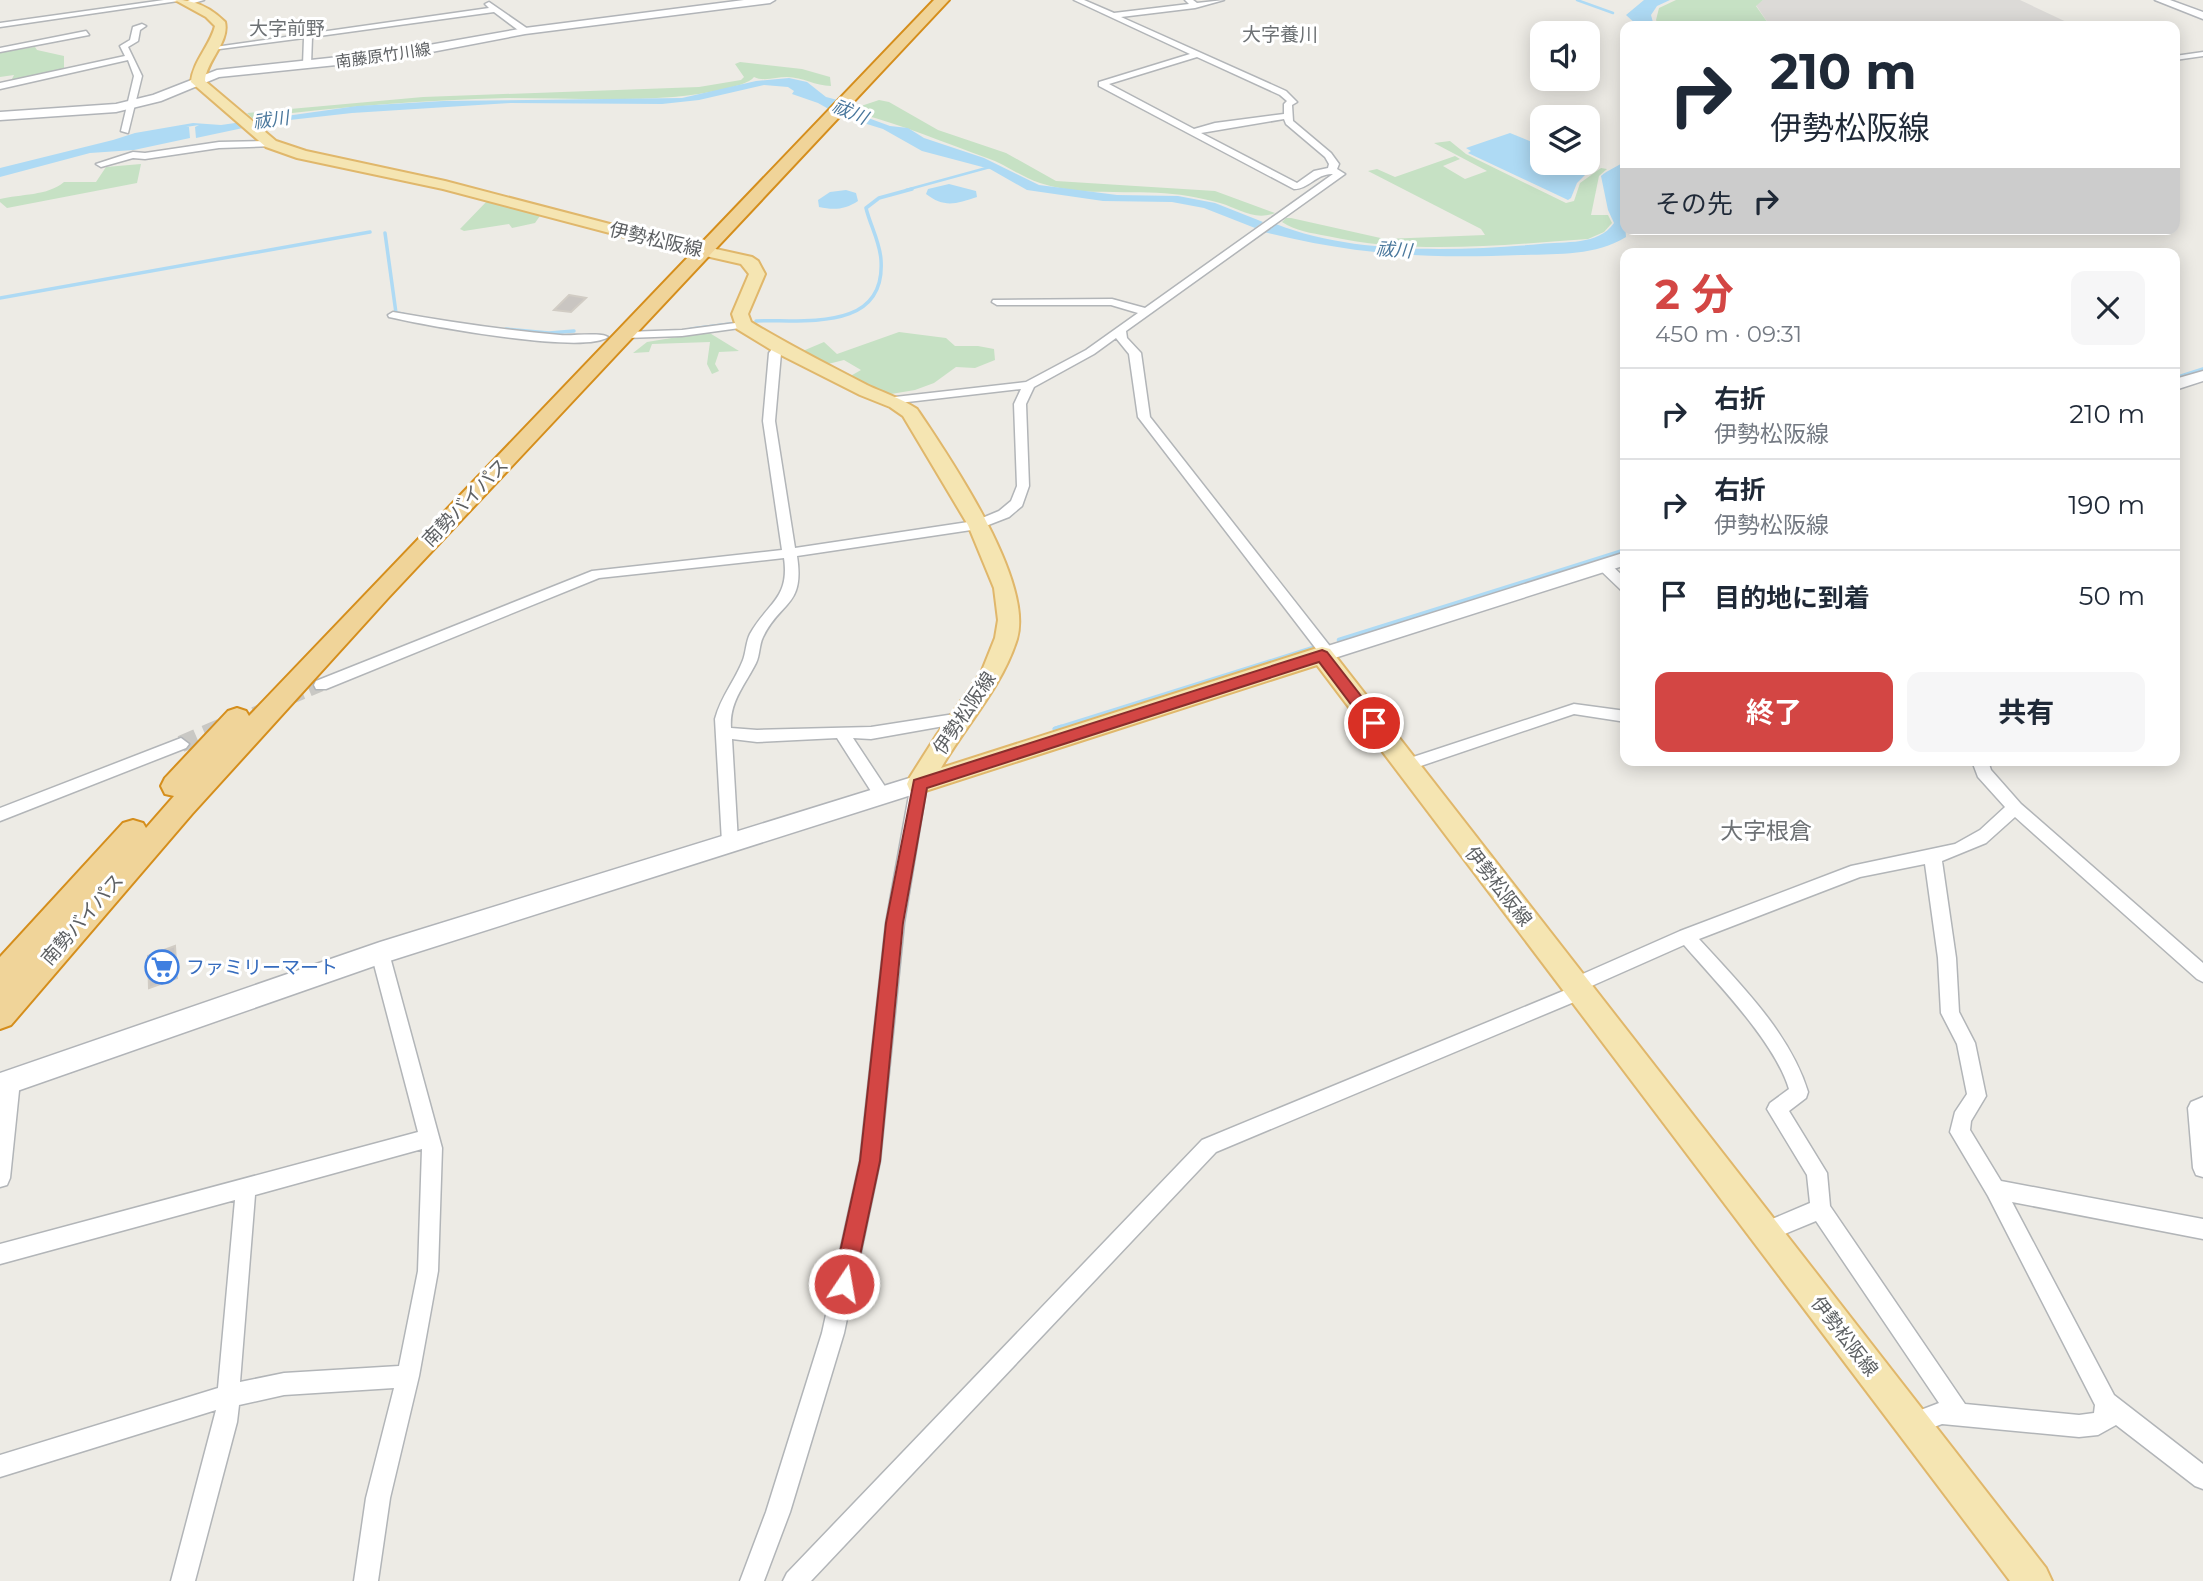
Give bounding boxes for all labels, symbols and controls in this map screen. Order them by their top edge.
district label: 大字前野 [249,17,325,40]
map controls [1530,21,1600,175]
button: sound [1530,21,1600,91]
district label: 大字養川 [1242,23,1318,46]
street label: 南藤原竹川線 [334,39,432,72]
text: 210 m [1770,42,1917,101]
icon: right [1655,49,1746,140]
water label: 祓川 [829,95,873,130]
button: layers [1530,105,1600,175]
water label: 祓川 [252,106,292,133]
text: 伊勢松阪線 [1770,108,1930,147]
icon: right [1747,182,1785,220]
text: その先 [1655,188,1733,220]
street label: 伊勢松阪線 [607,218,705,261]
water label: 祓川 [1375,238,1415,262]
text: 2 分 [1655,268,1734,320]
button: close [2071,271,2145,345]
text: 450 m · 09:31 [1655,320,1802,348]
text: 右折 [1714,383,1766,415]
icon: right [1655,395,1693,433]
text: 210 m [2069,398,2145,430]
text: 伊勢松阪線 [1714,420,1829,448]
street label: 南勢バイパス [418,453,513,551]
text: 右折 [1714,474,1766,506]
icon: right [1655,486,1693,524]
text: 190 m [2068,489,2145,521]
text: 伊勢松阪線 [1714,511,1829,539]
icon: arrive [1655,577,1693,615]
text: 50 m [2079,580,2145,612]
text: 目的地に到着 [1714,582,1870,614]
street label: 伊勢松阪線 [928,667,1001,759]
button: 終了 [1655,672,1893,752]
button: 共有 [1907,672,2145,752]
pin [1344,693,1404,753]
icon: arrive [1355,704,1393,742]
district label: 大字根倉 [1720,817,1812,845]
street label: 伊勢松阪線 [1460,842,1537,931]
street label: 南勢バイパス [36,869,128,970]
supermarket icon: ファミリーマート [143,948,181,986]
place label: ファミリーマート [186,956,338,979]
position arrow [807,1247,881,1321]
street label: 伊勢松阪線 [1806,1292,1883,1381]

